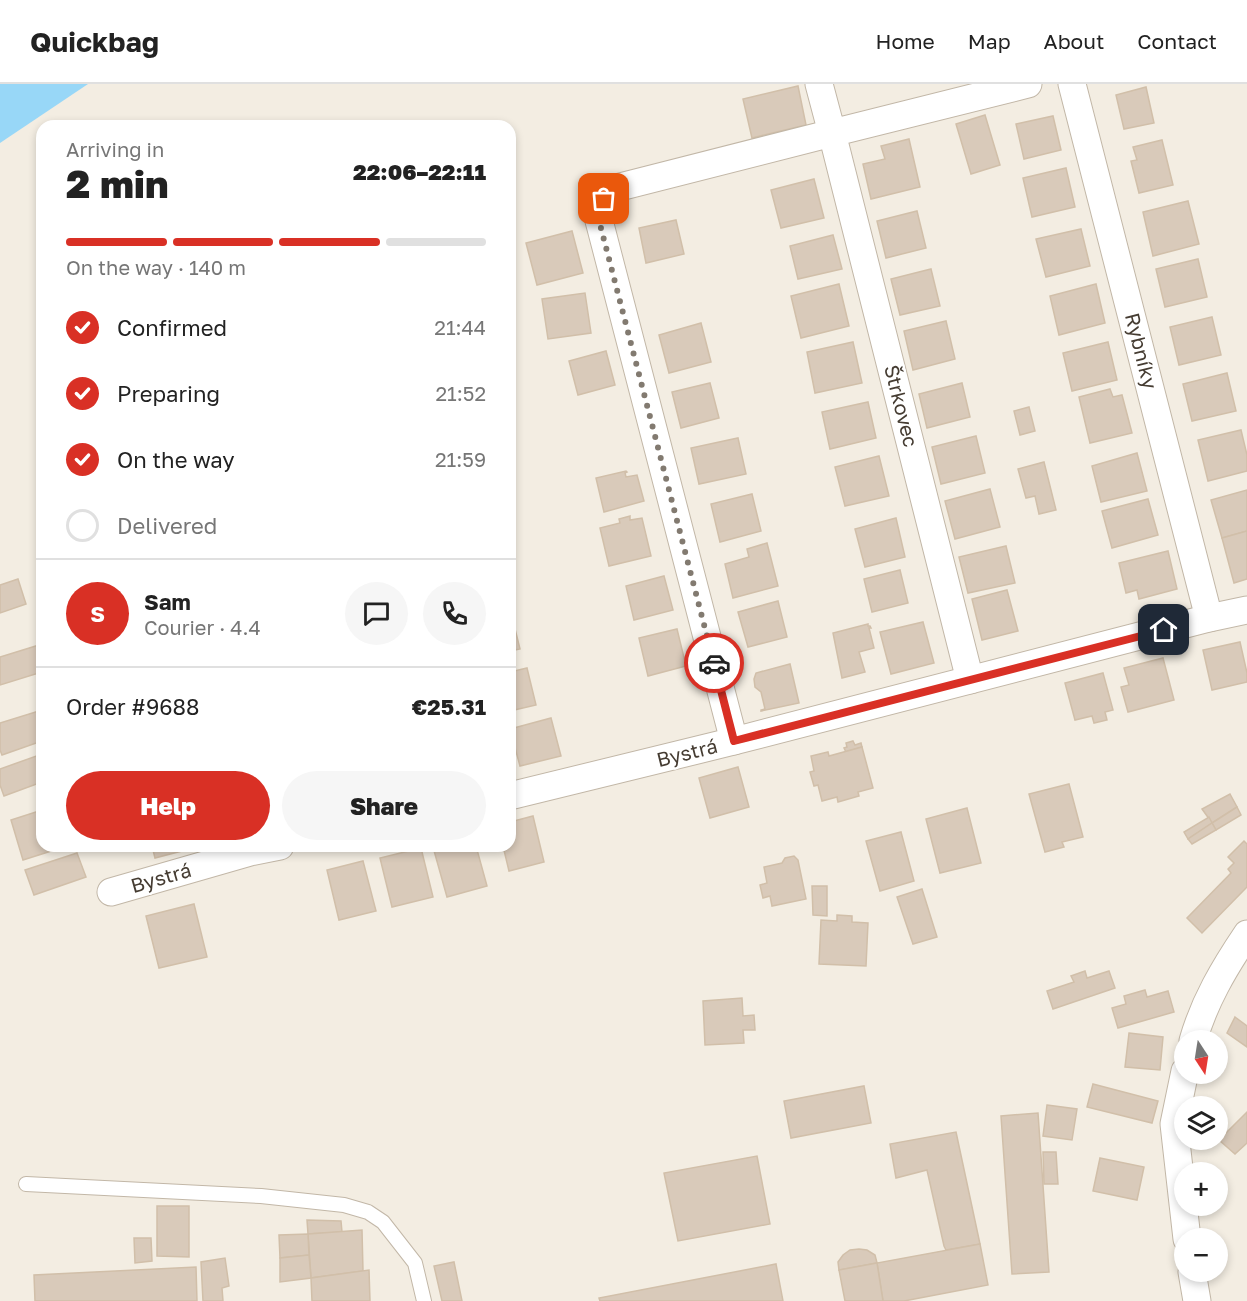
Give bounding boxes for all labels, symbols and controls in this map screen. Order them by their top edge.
text: Quickbag [30,25,159,58]
text: Home [875,28,935,54]
text: Map [968,28,1011,54]
text: About [1044,28,1104,54]
text: Contact [1137,28,1217,54]
text: Arriving in [66,137,164,161]
text: 22:06–22:11 [353,158,486,185]
text: 2 min [66,160,169,207]
pin [578,173,629,224]
icon: bag [587,182,620,215]
text: On the way · 140 m [66,255,246,279]
street label: Rybníky [1121,310,1163,391]
icon: check [66,311,99,344]
text: Confirmed [117,314,227,341]
text: 21:44 [434,315,486,339]
street label: Štrkovec [880,362,924,450]
icon: check [66,377,99,410]
text: Preparing [117,380,220,407]
text: 21:52 [436,381,486,405]
icon: check [66,443,99,476]
text: On the way [117,446,235,473]
text: 21:59 [435,447,486,471]
text: Delivered [117,512,217,539]
button: chat [345,582,408,645]
button: phone [423,582,486,645]
text: Sam [144,588,191,615]
text: S [90,600,105,627]
pin [1138,604,1189,655]
icon: home [1147,613,1180,646]
text: Courier · 4.4 [144,615,261,639]
courier [684,633,744,693]
icon: car [698,647,731,680]
text: Order #9688 [66,693,199,720]
text: €25.31 [412,693,486,720]
street label: Bystrá [654,733,720,771]
button: Help [66,771,270,840]
button: Share [282,771,486,840]
street label: Bystrá [128,857,194,897]
north arrow [1174,1030,1228,1084]
map controls [1174,1030,1228,1282]
button: layers [1174,1096,1228,1150]
button: + [1174,1162,1228,1216]
button: − [1174,1228,1228,1282]

